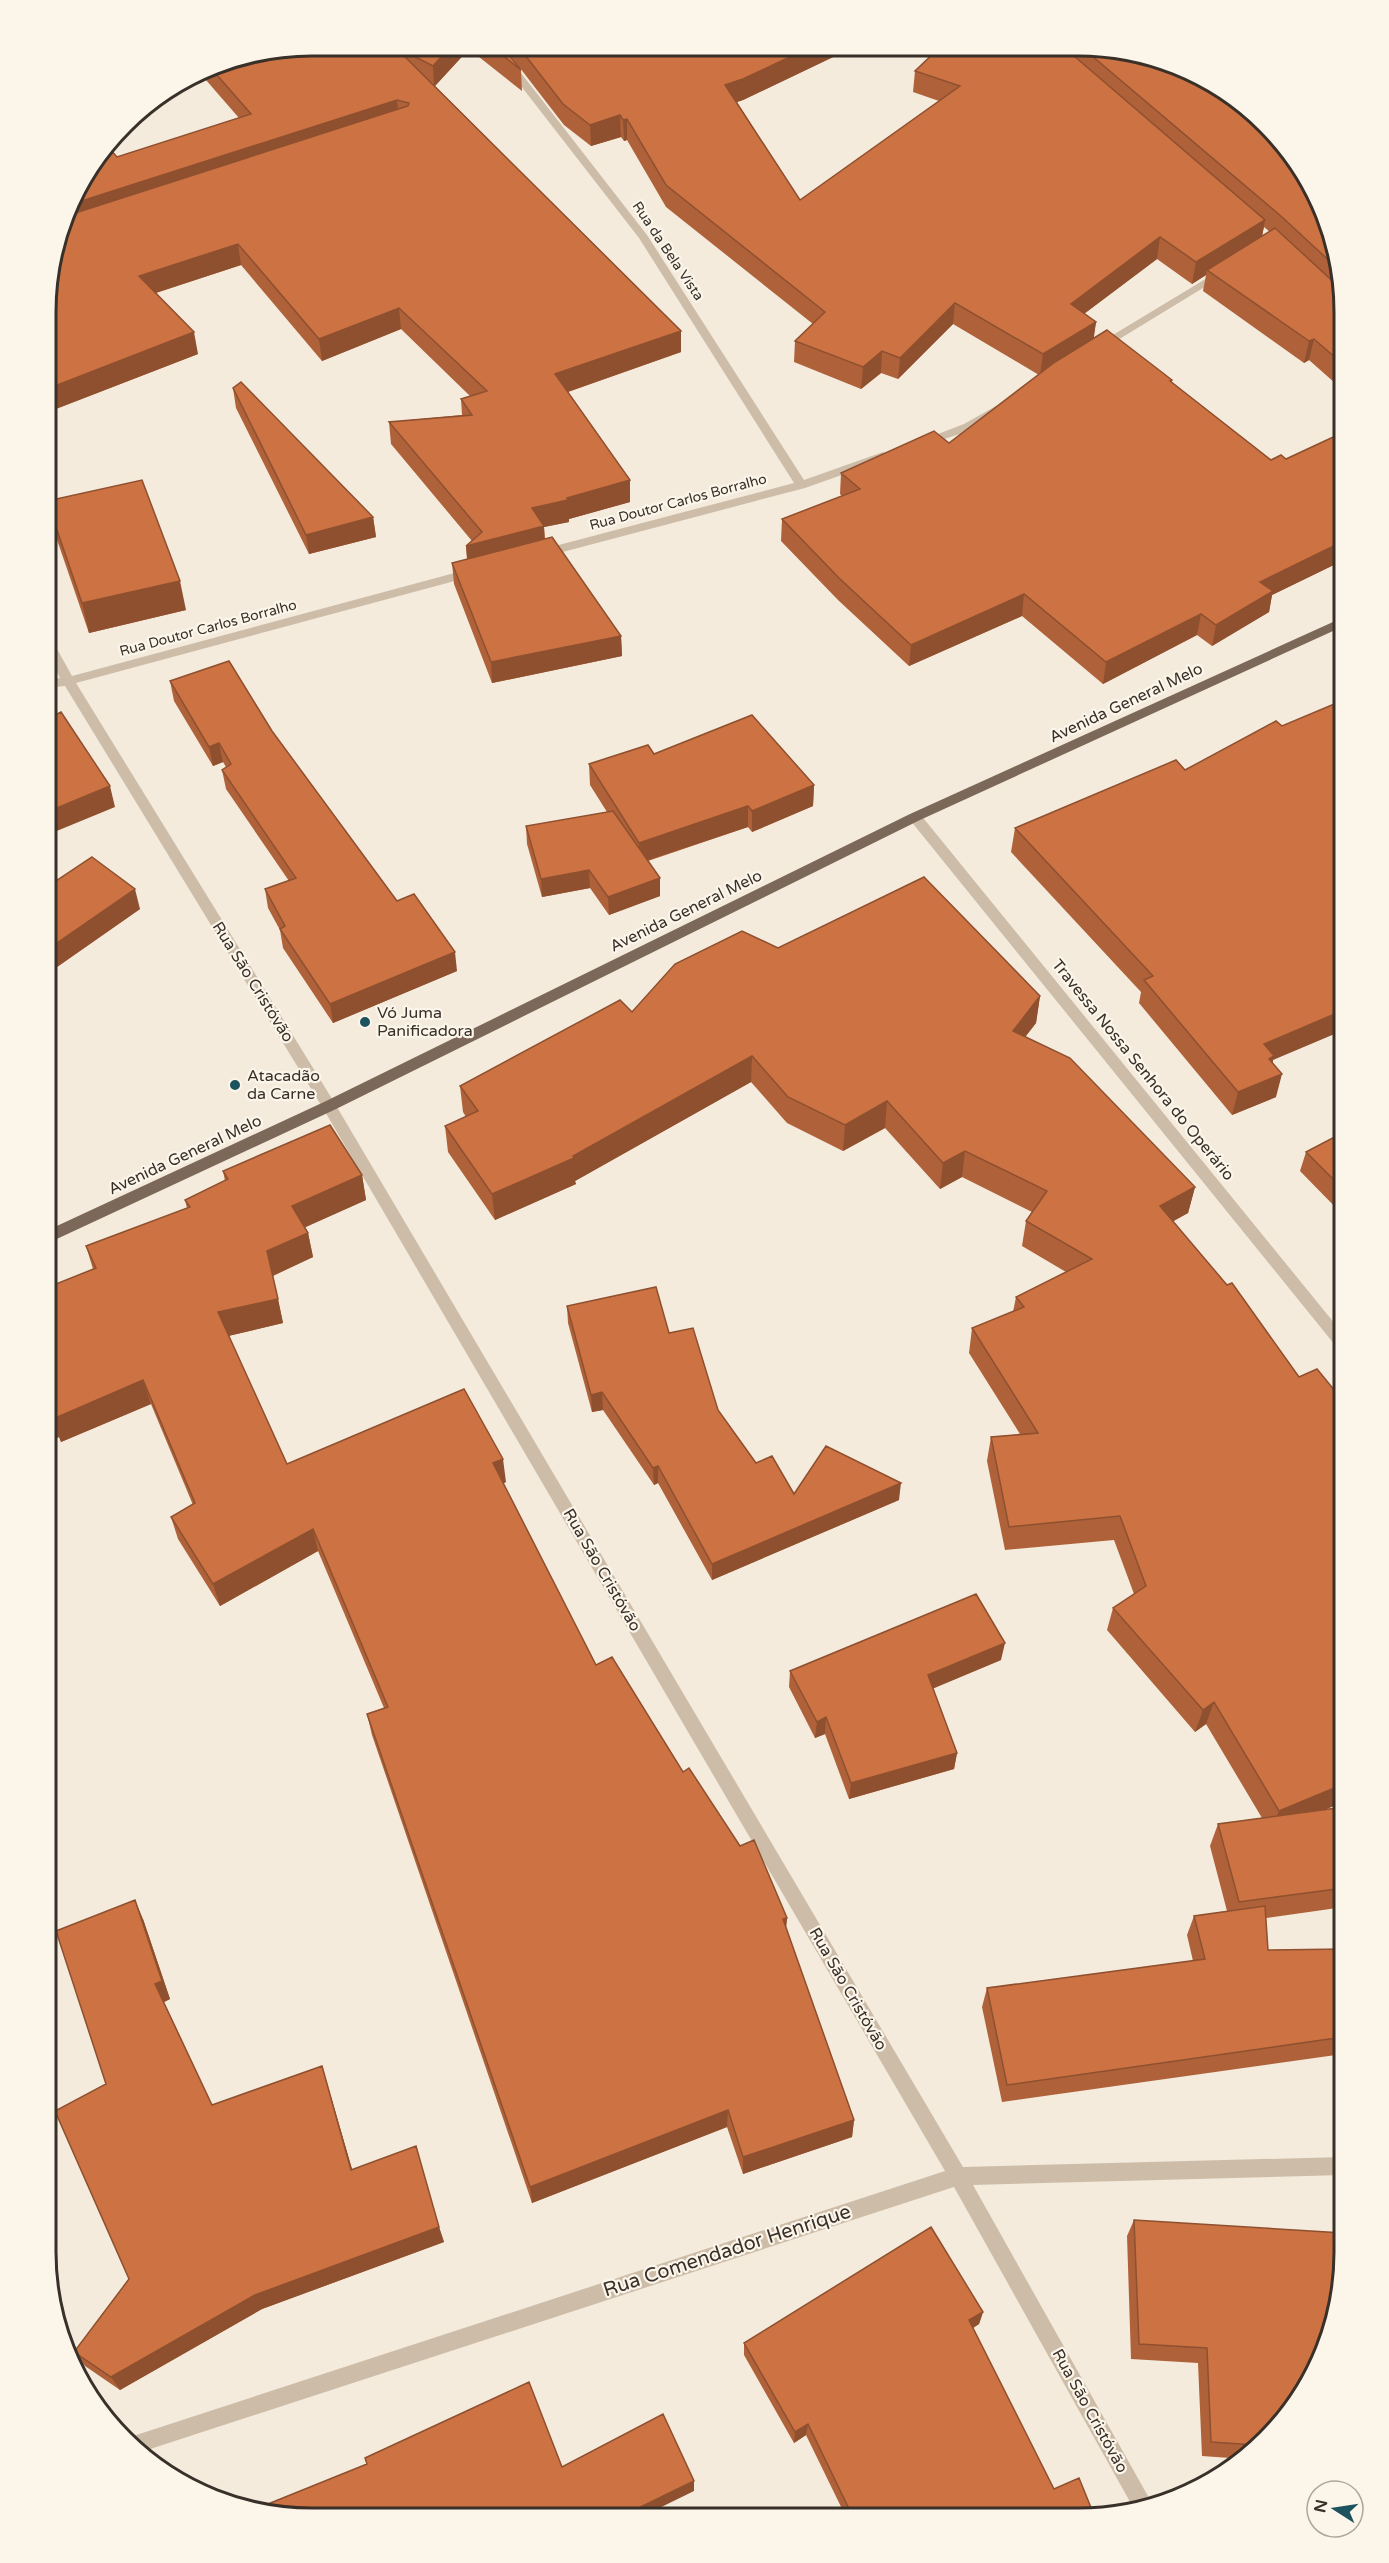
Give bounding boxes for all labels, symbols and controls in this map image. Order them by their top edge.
street label: Rua da Bela Vista [629,198,707,304]
street label: Rua Doutor Carlos Borralho [588,470,768,534]
street label: Rua Doutor Carlos Borralho [118,596,298,660]
street label: Avenida General Melo [1046,659,1206,747]
street label: Avenida General Melo [607,865,765,957]
street label: Rua São Cristóvão [208,918,298,1046]
street label: Travessa Nossa Senhora do Operário [1047,955,1239,1185]
place label: Vó Juma Panificadora [377,1003,473,1041]
marker: Vó Juma Panificadora [358,1015,372,1029]
place label: Atacadão da Carne [247,1066,320,1104]
marker: Atacadão da Carne [228,1078,242,1092]
street label: Avenida General Melo [105,1111,265,1199]
street label: Rua São Cristóvão [559,1505,645,1635]
street label: Rua São Cristóvão [805,1924,891,2054]
street label: Rua Comendador Henrique [600,2200,854,2302]
street label: Rua São Cristóvão [1048,2346,1132,2476]
north arrow [1305,2479,1365,2539]
text: N [1310,2498,1332,2514]

